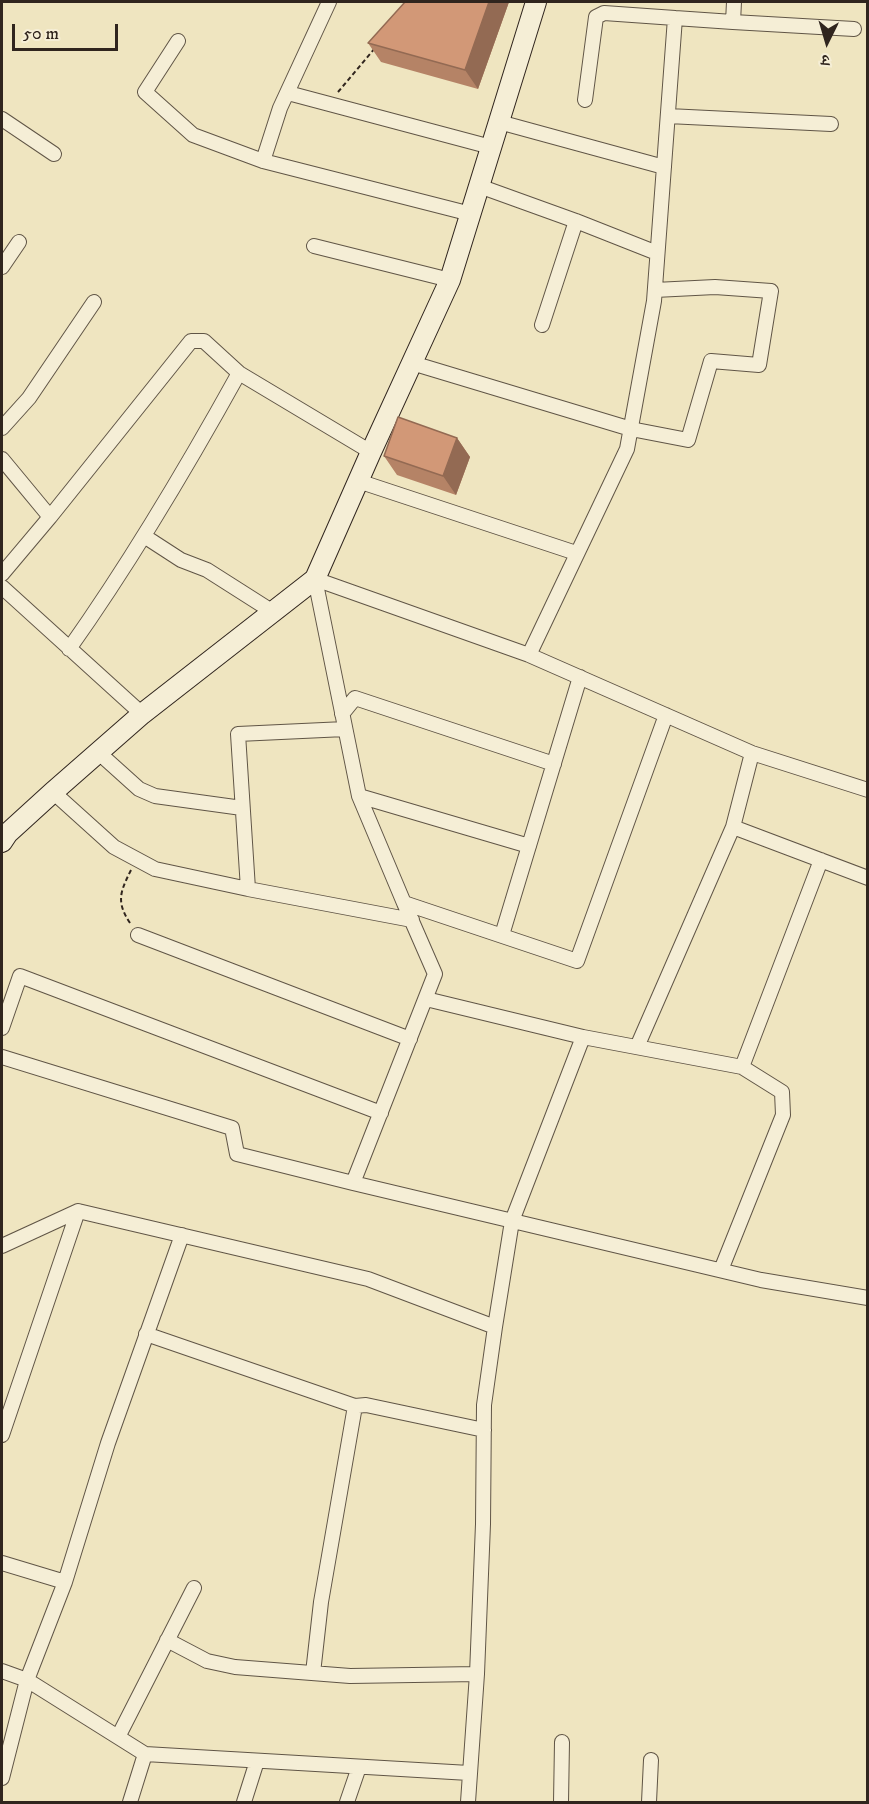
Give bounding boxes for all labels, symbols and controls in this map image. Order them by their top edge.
scale bar [15,12,122,50]
north arrow [797,12,857,72]
text: 50 m [23,23,59,45]
text: उ [820,50,830,70]

